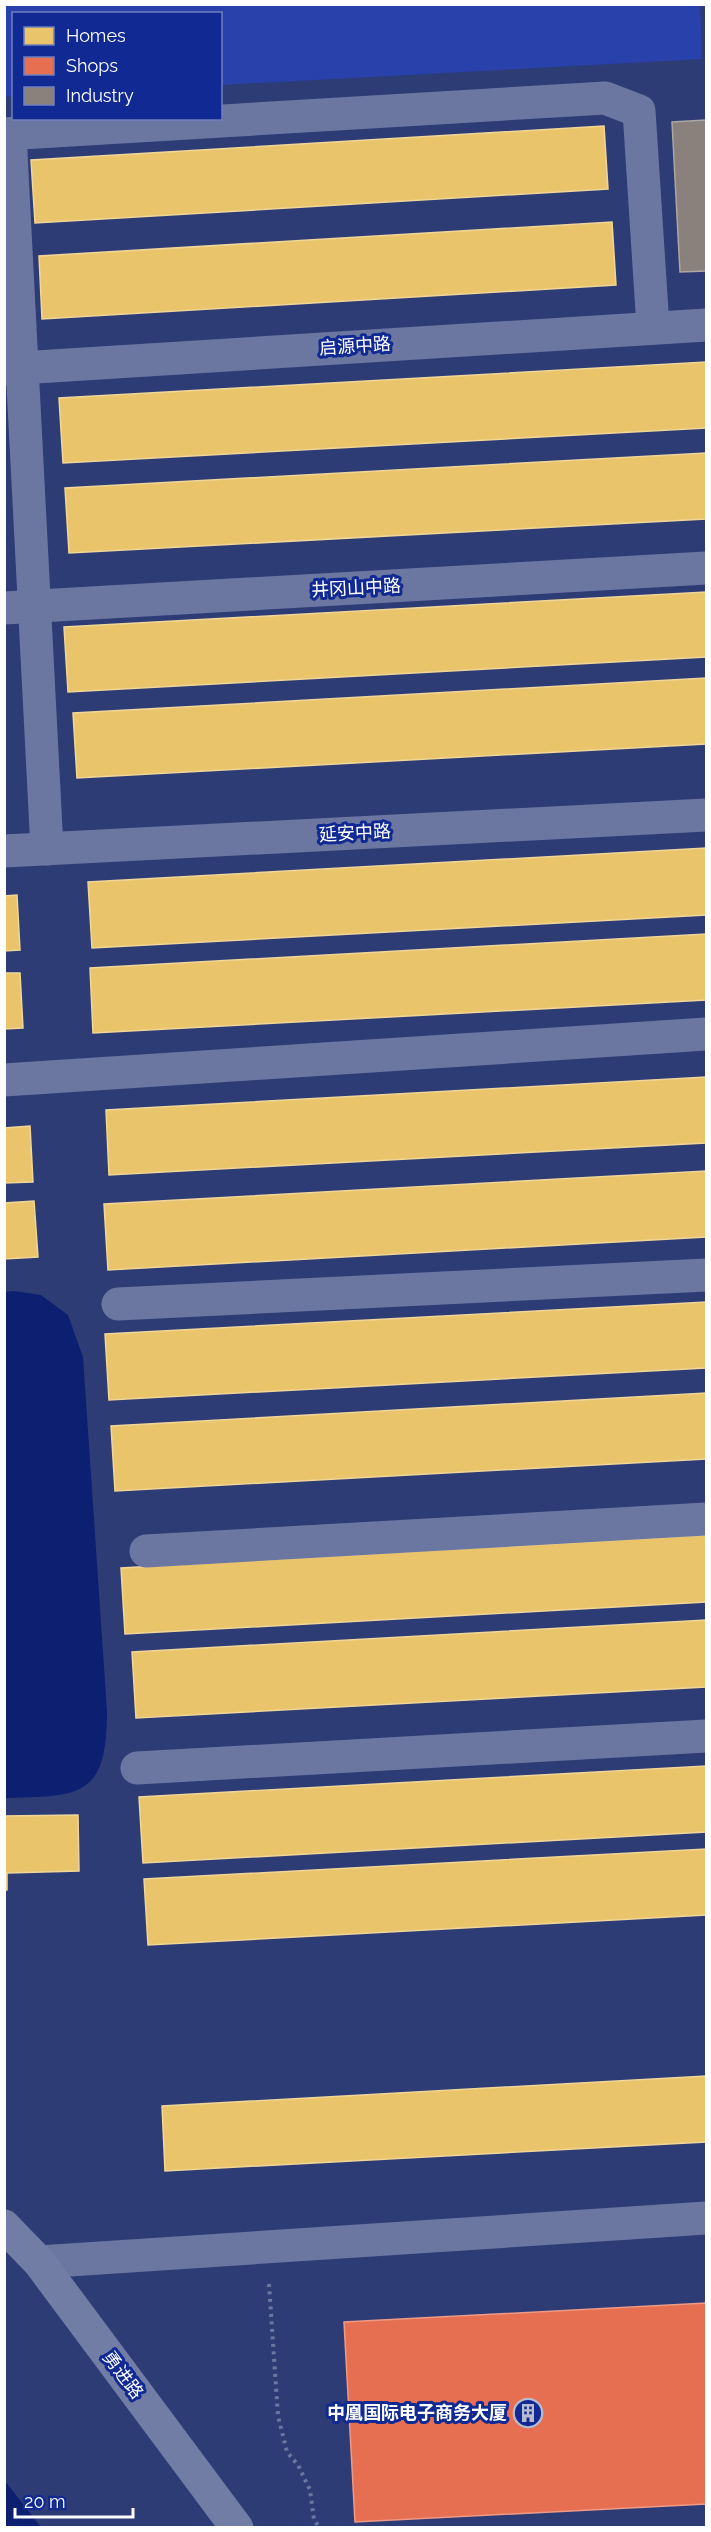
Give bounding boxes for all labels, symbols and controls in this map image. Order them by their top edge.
legend [12,12,222,120]
text: Homes [66,25,126,46]
text: Shops [66,55,118,76]
text: Industry [66,85,134,106]
street label: 启源中路 [318,333,392,358]
street label: 井冈山中路 [310,575,401,600]
street label: 延安中路 [318,820,391,845]
street label: 勇进路 [99,2347,148,2403]
building icon: 中凰国际电子商务大厦 [512,2397,544,2429]
place label: 中凰国际电子商务大厦 [327,2402,507,2423]
scale bar [15,2481,134,2519]
text: 20 m [24,2491,66,2512]

